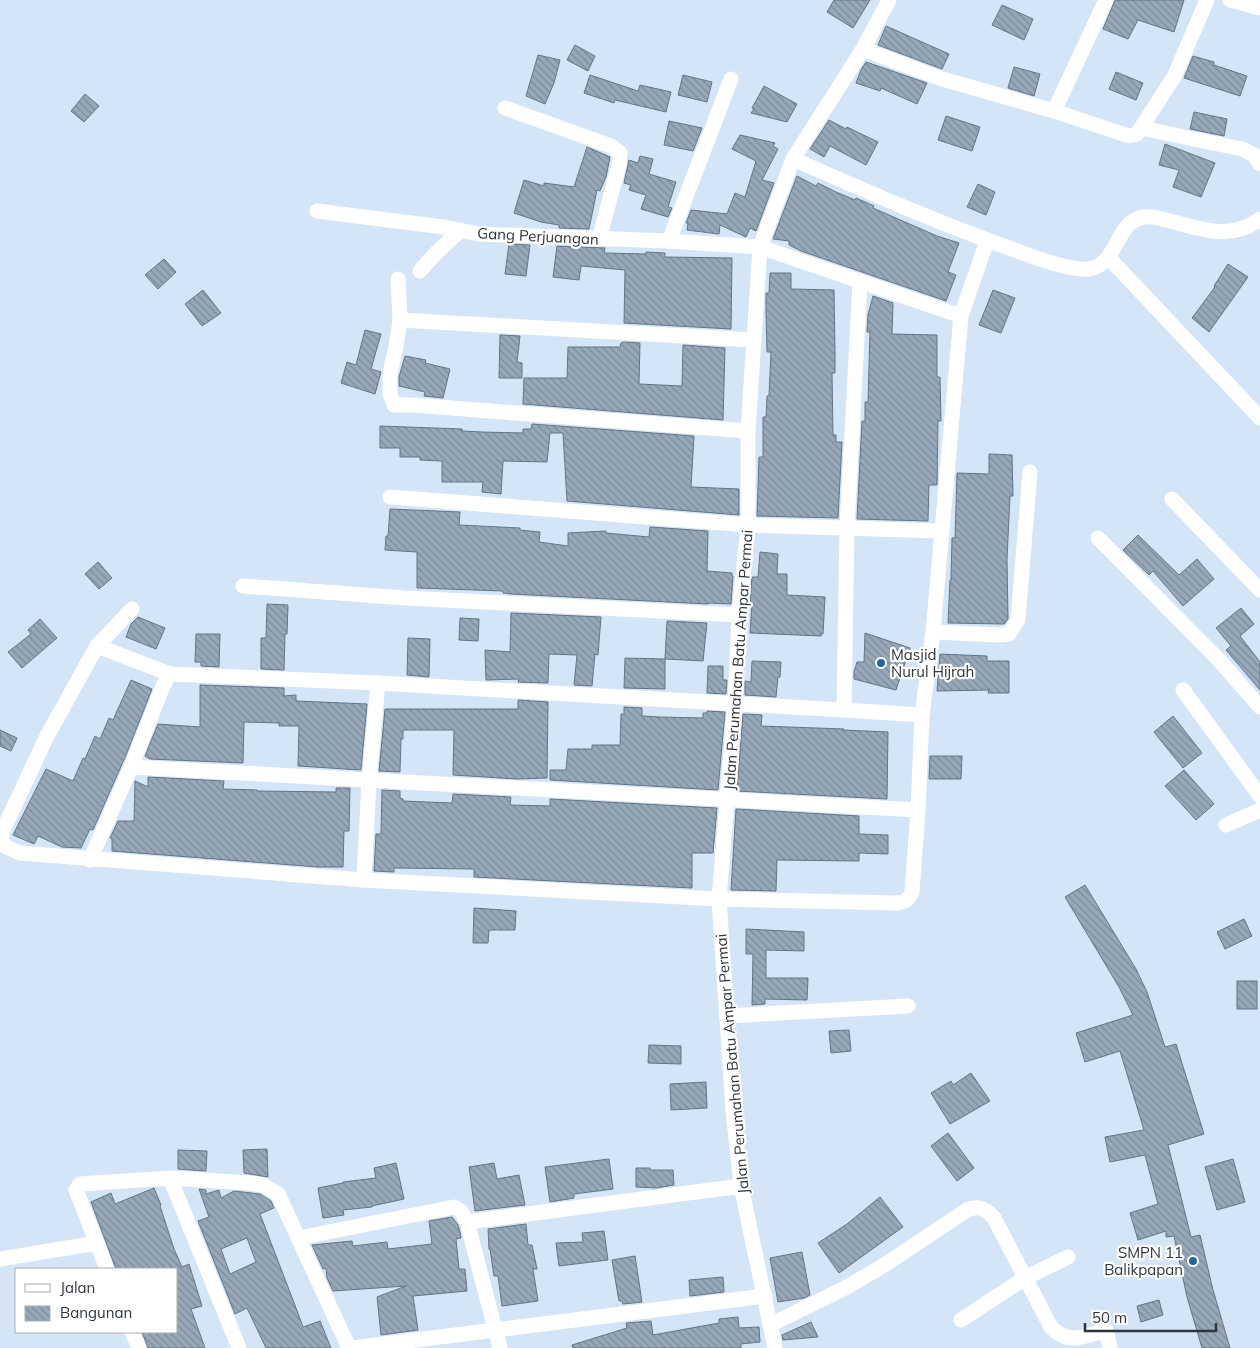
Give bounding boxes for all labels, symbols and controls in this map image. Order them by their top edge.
street label: Gang Perjuangan [477,223,599,249]
street label: Jalan Perumahan Batu Ampar Permai [719,529,757,791]
place label: Masjid Nurul Hijrah [891,645,974,681]
marker: Masjid Nurul Hijrah [875,657,887,669]
street label: Jalan Perumahan Batu Ampar Permai [711,933,753,1195]
place label: SMPN 11 Balikpapan [1104,1243,1183,1279]
marker: SMPN 11 Balikpapan [1187,1255,1199,1267]
legend [15,1268,178,1333]
text: Jalan [60,1278,95,1297]
scale bar [1085,1300,1216,1332]
text: Bangunan [60,1303,132,1322]
text: 50 m [1092,1308,1127,1327]

